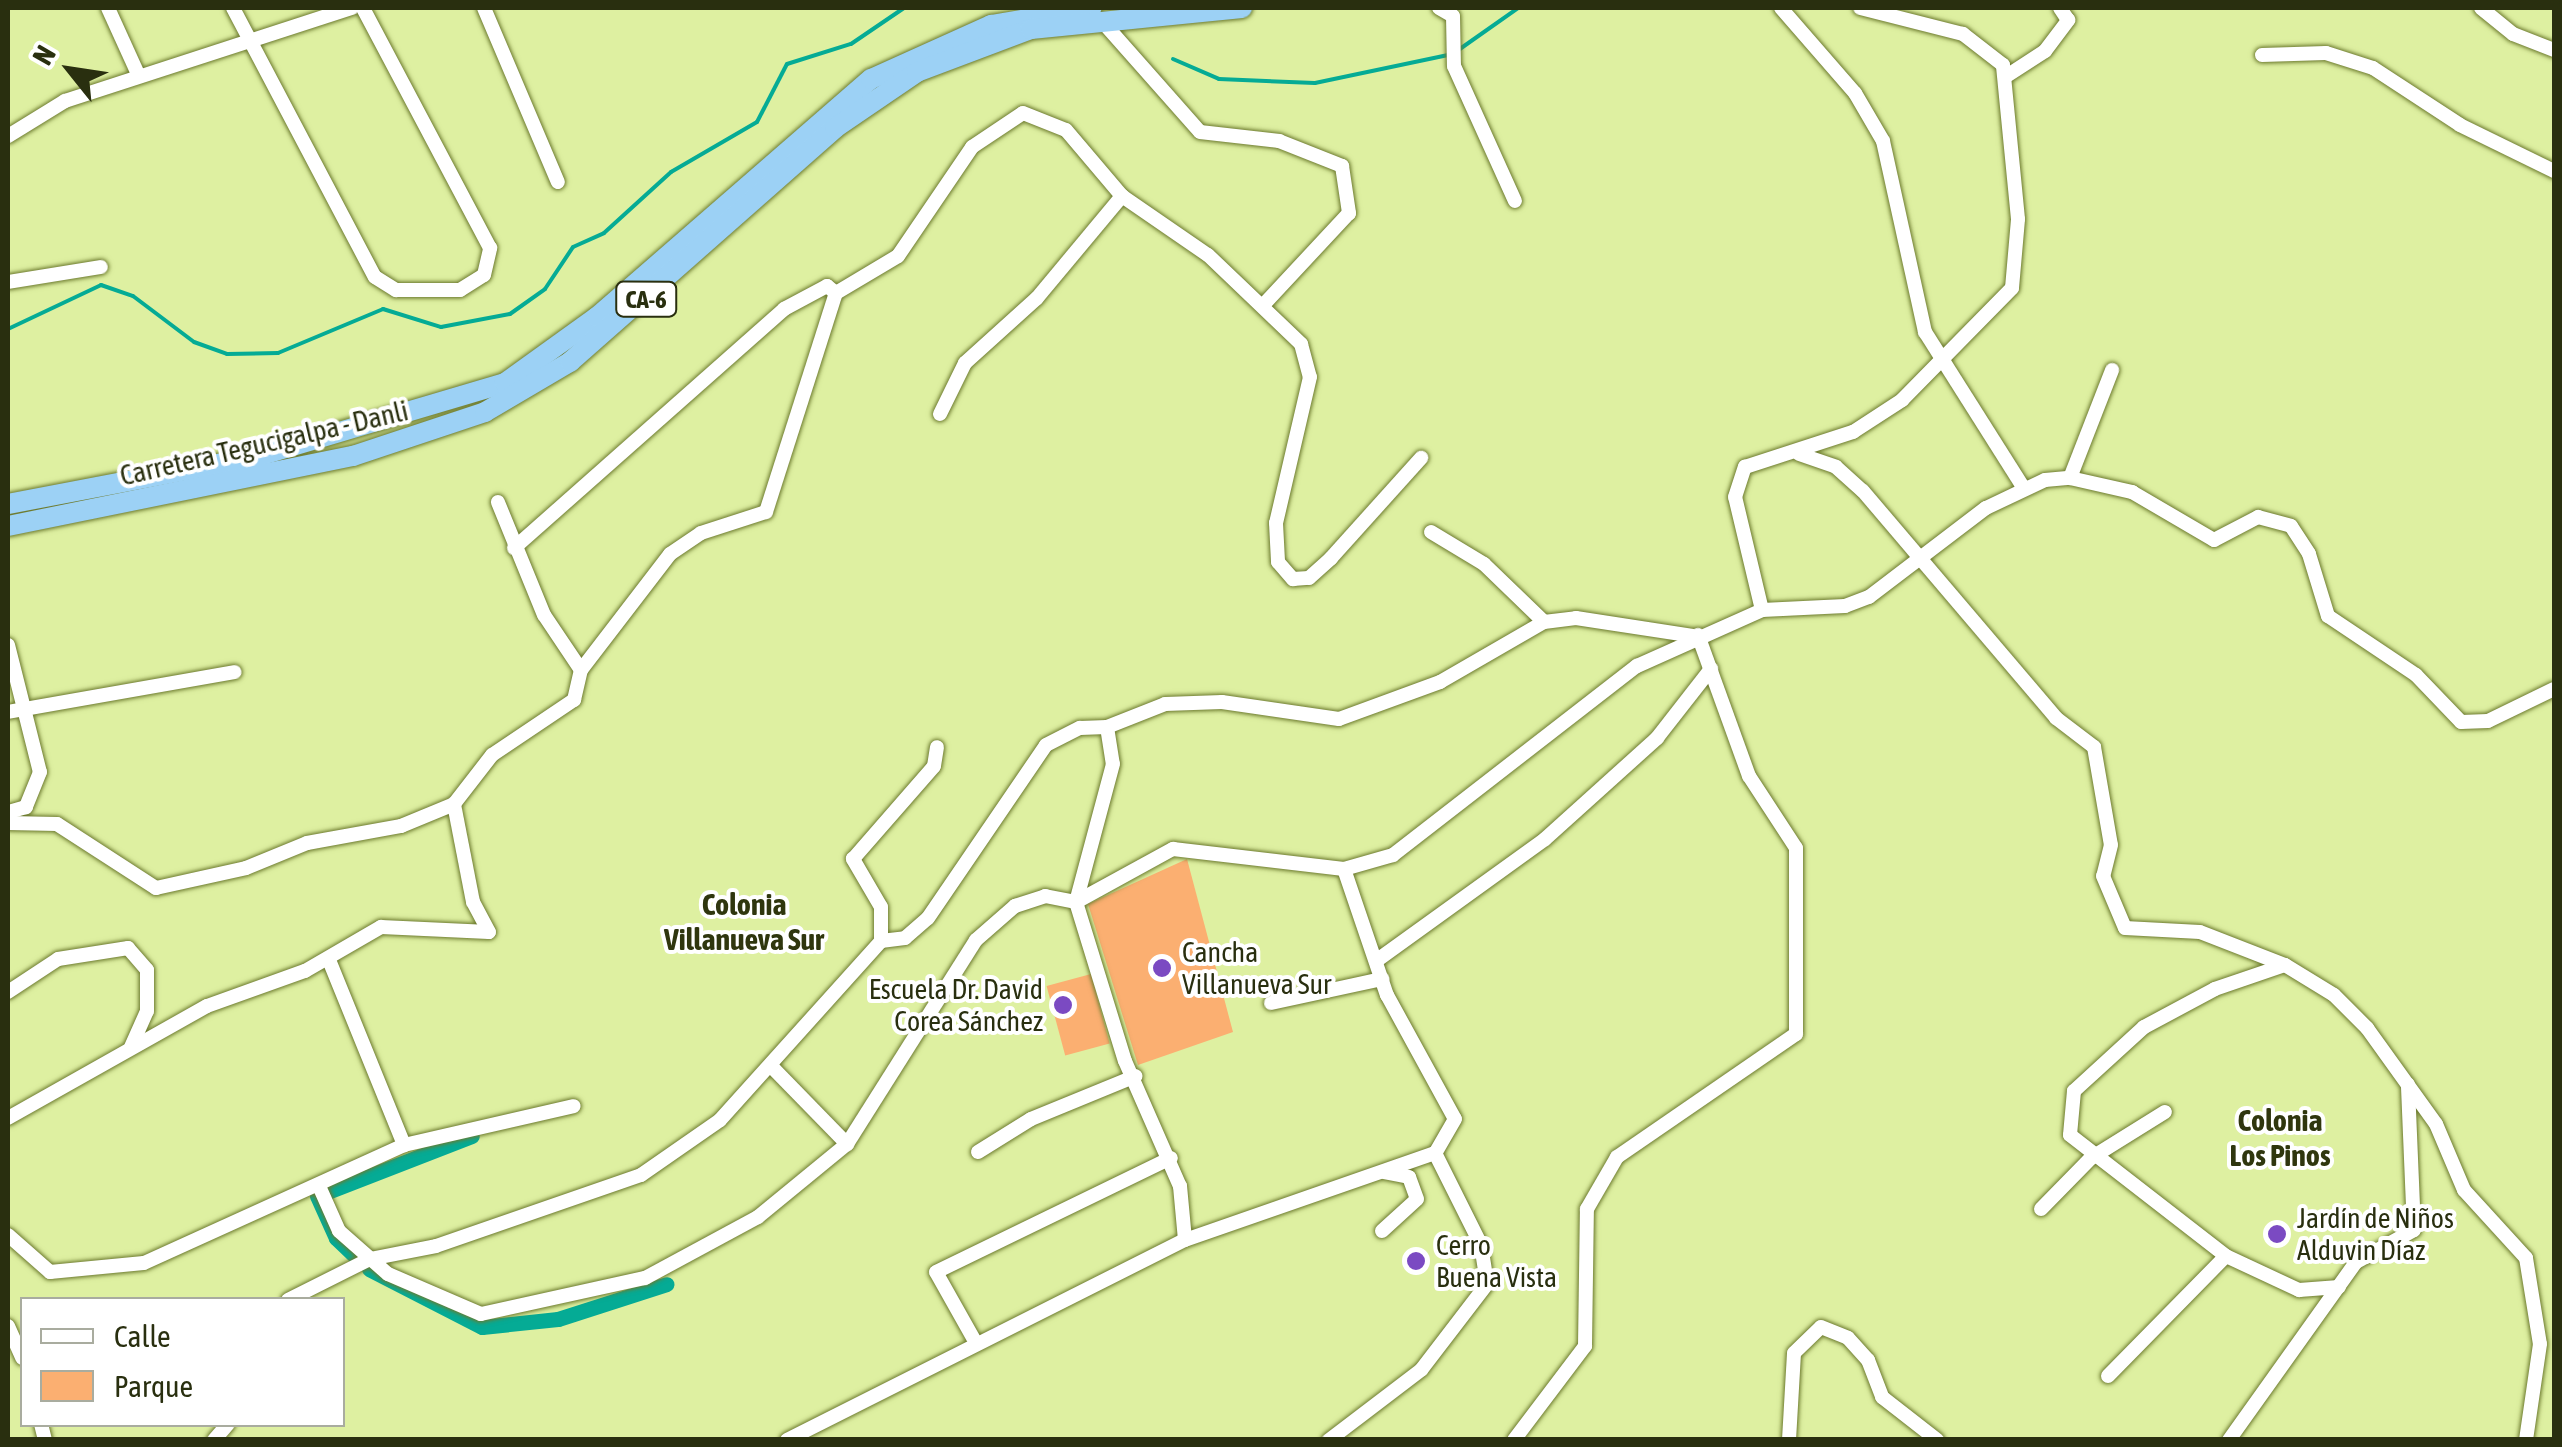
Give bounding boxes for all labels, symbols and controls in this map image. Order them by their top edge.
north arrow [20,20,120,120]
text: N [26,40,62,70]
road number: CA-6 [614,279,678,319]
street label: Carretera Tegucigalpa - Danli [117,393,411,493]
district label: Colonia Villanueva Sur [664,886,824,956]
place label: Cancha Villanueva Sur [1182,935,1331,1001]
marker: Cancha Villanueva Sur [1151,957,1173,979]
place label: Escuela Dr. David Corea Sánchez [869,972,1043,1038]
marker: Escuela Dr. David Corea Sánchez [1052,994,1074,1016]
district label: Colonia Los Pinos [2230,1102,2330,1172]
place label: Jardín de Niños Alduvin Díaz [2297,1201,2454,1267]
marker: Jardín de Niños Alduvin Díaz [2266,1223,2288,1245]
place label: Cerro Buena Vista [1436,1228,1557,1294]
marker: Cerro Buena Vista [1405,1250,1427,1272]
legend [20,1297,345,1427]
text: Calle [114,1319,171,1353]
text: Parque [114,1369,193,1403]

